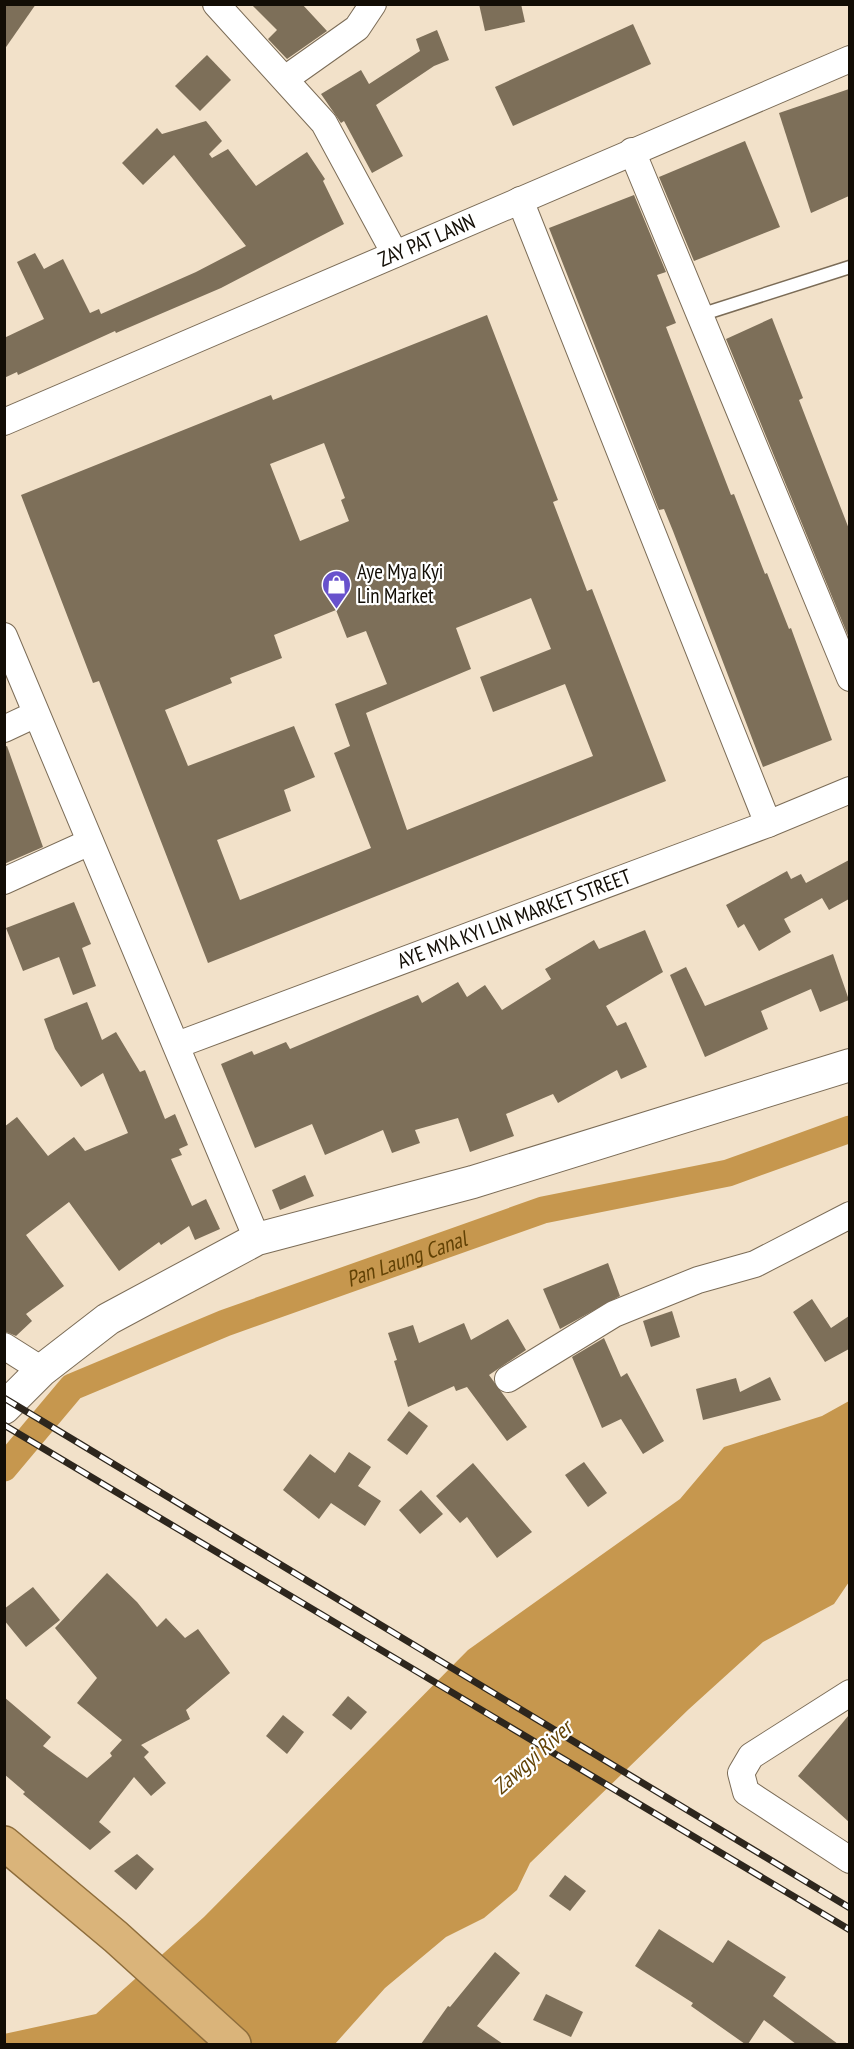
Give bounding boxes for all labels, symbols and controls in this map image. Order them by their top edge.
street label: ZAY PAT LANN [374,207,479,273]
place label: Aye Mya Kyi Lin Market [357,558,443,609]
shop icon: Aye Mya Kyi Lin Market [320,568,352,610]
street label: AYE MYA KYI LIN MARKET STREET [394,862,635,974]
water label: Pan Laung Canal [342,1224,472,1293]
water label: Zawgyi River [487,1712,580,1800]

